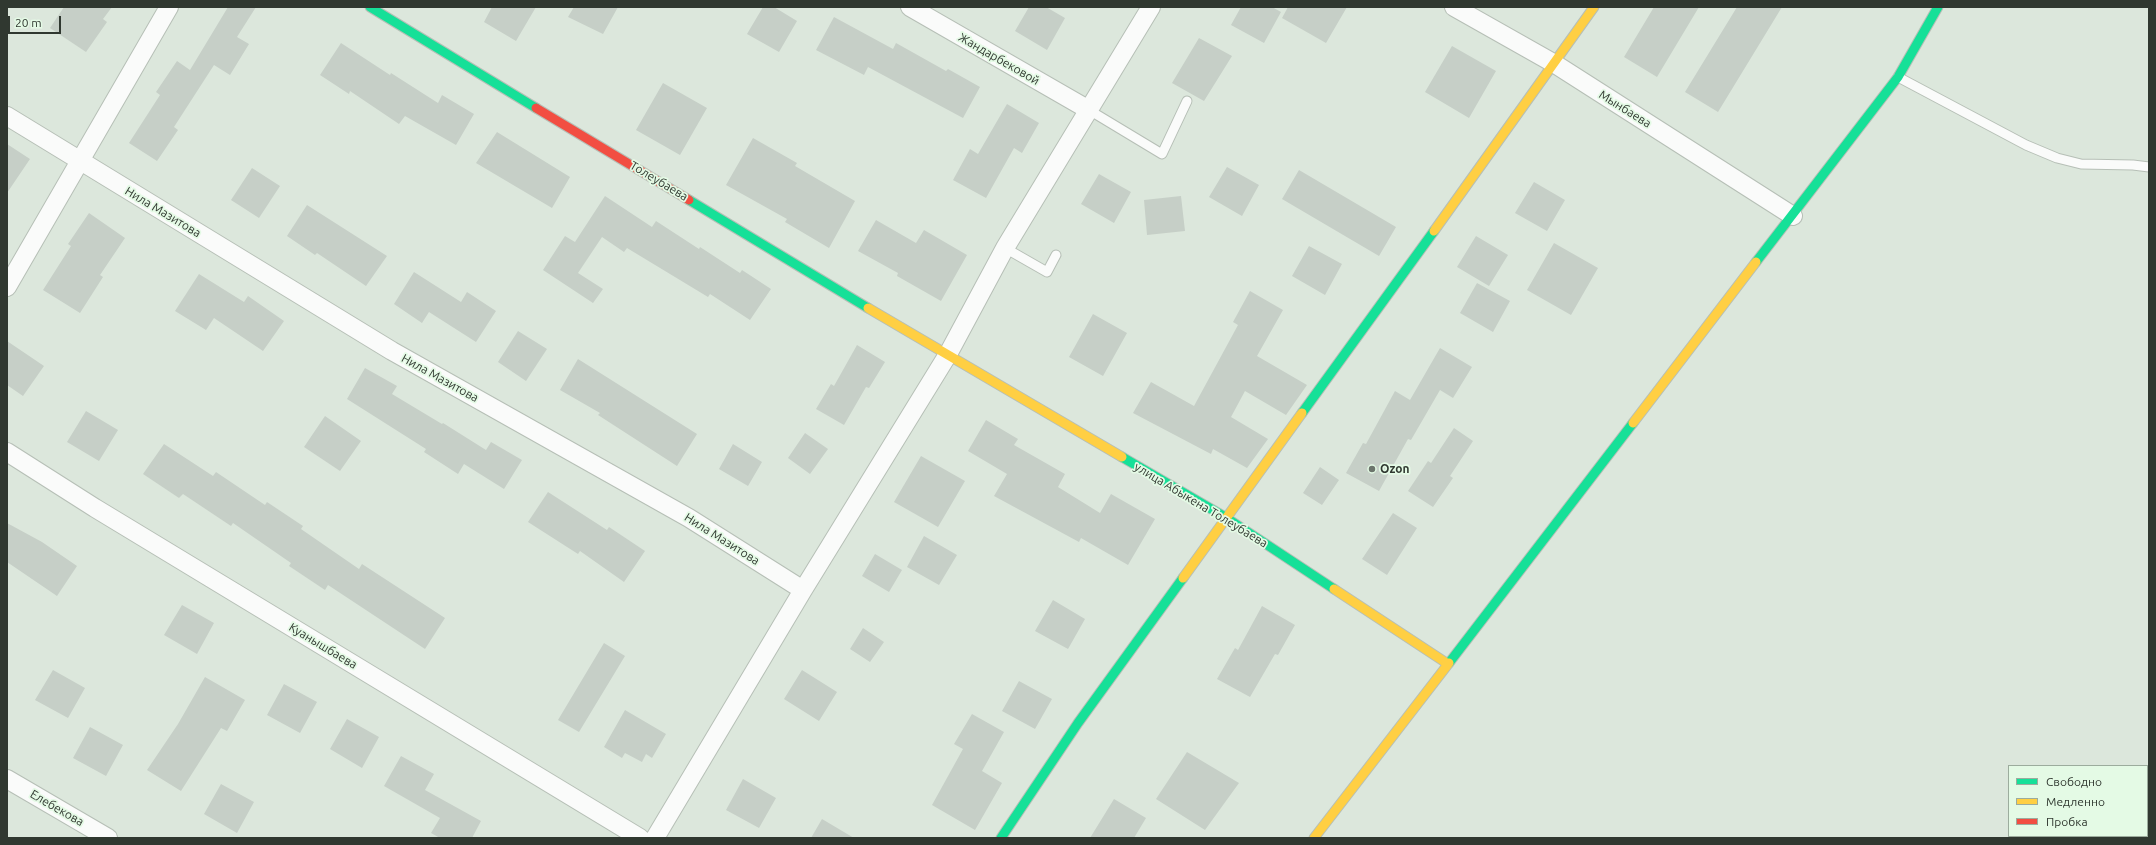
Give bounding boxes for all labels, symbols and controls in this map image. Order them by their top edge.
scale bar [10,8,63,34]
text: 20 m [15,16,42,29]
street label: Жандарбековой [956,30,1042,88]
street label: Мынбаева [1596,87,1654,131]
street label: Толеубаева [627,158,691,204]
street label: Нила Мазитова [122,184,204,240]
street label: Нила Мазитова [399,351,481,405]
street label: улица Абыкена Толеубаева [1132,459,1270,551]
place label: Ozon [1380,462,1409,476]
marker: Ozon [1367,464,1377,474]
street label: Нила Мазитова [682,510,762,568]
street label: Куанышбаева [286,620,360,672]
legend [2008,765,2148,837]
text: Свободно [2046,775,2102,788]
street label: Елебекова [28,787,86,829]
text: Медленно [2046,795,2105,808]
text: Пробка [2046,815,2088,828]

